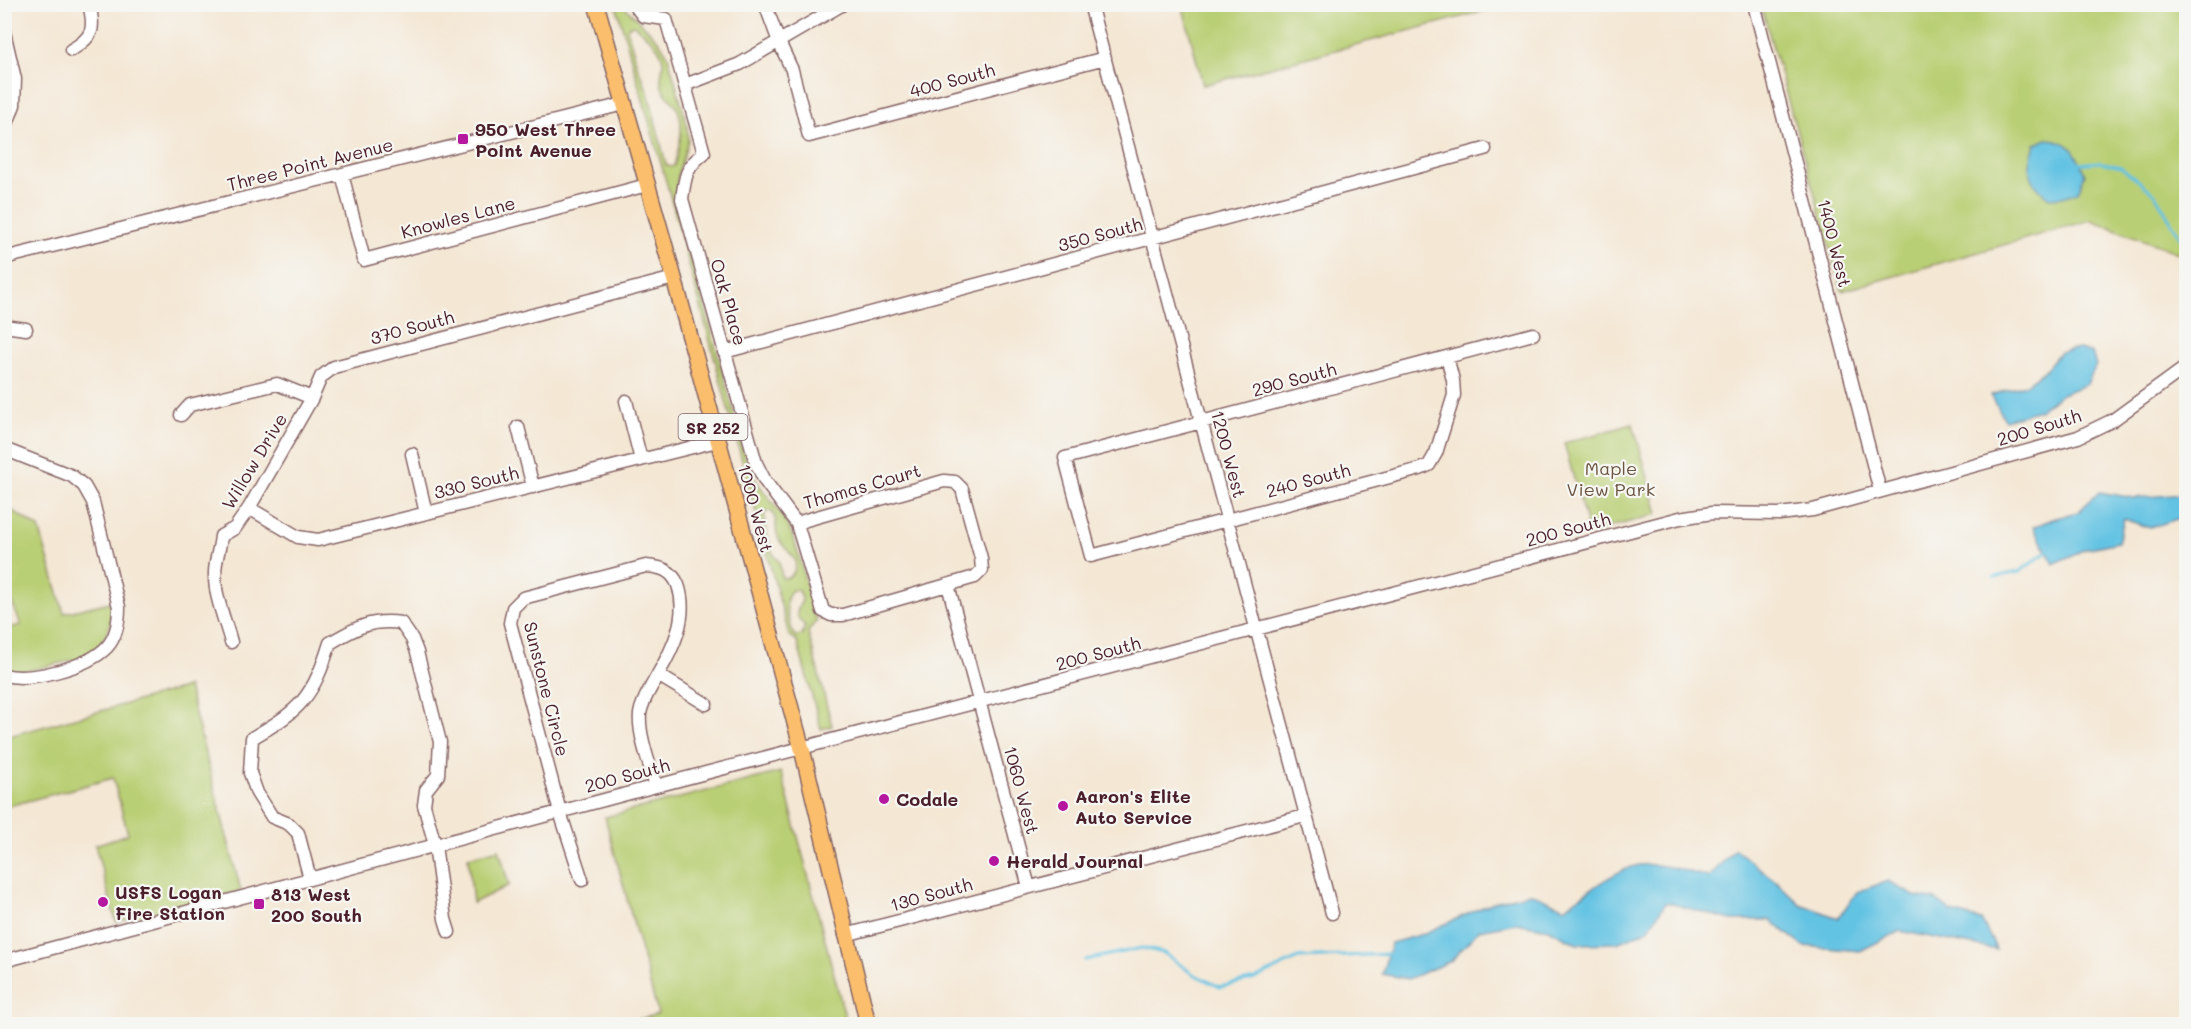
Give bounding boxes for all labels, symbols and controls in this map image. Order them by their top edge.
street label: 400 South [907,57,997,103]
place label: 950 West Three Point Avenue [475,117,616,162]
street label: Three Point Avenue [224,132,396,196]
marker: 950 West Three Point Avenue [456,132,470,146]
street label: Knowles Lane [398,190,518,244]
street label: 1400 West [1812,196,1858,290]
street label: 350 South [1055,211,1145,257]
street label: Oak Place [705,256,753,348]
street label: 370 South [367,304,457,350]
street label: 290 South [1249,356,1339,402]
street label: 200 South [1994,403,2084,451]
street label: Willow Drive [216,408,292,514]
street label: 1200 West [1206,408,1252,500]
road number: SR 252 [678,414,748,440]
park label: Maple View Park [1567,456,1655,501]
street label: 240 South [1263,457,1353,503]
street label: Thomas Court [800,458,924,514]
street label: 330 South [431,460,521,504]
street label: 1000 West [733,461,779,555]
street label: 200 South [1523,506,1613,552]
street label: Sunstone Circle [519,619,575,759]
street label: 200 South [1053,630,1143,676]
street label: 1060 West [999,743,1045,837]
street label: 200 South [582,752,672,798]
place label: Aaron's Elite Auto Service [1075,784,1192,829]
place label: Codale [896,787,959,811]
marker: Codale [877,792,891,806]
marker: Aaron's Elite Auto Service [1056,799,1070,813]
place label: Herald Journal [1006,849,1143,873]
marker: Herald Journal [987,854,1001,868]
street label: 130 South [887,872,975,916]
place label: USFS Logan Fire Station [115,880,225,925]
place label: 813 West 200 South [271,882,362,927]
marker: USFS Logan Fire Station [96,895,110,909]
marker: 813 West 200 South [252,897,266,911]

